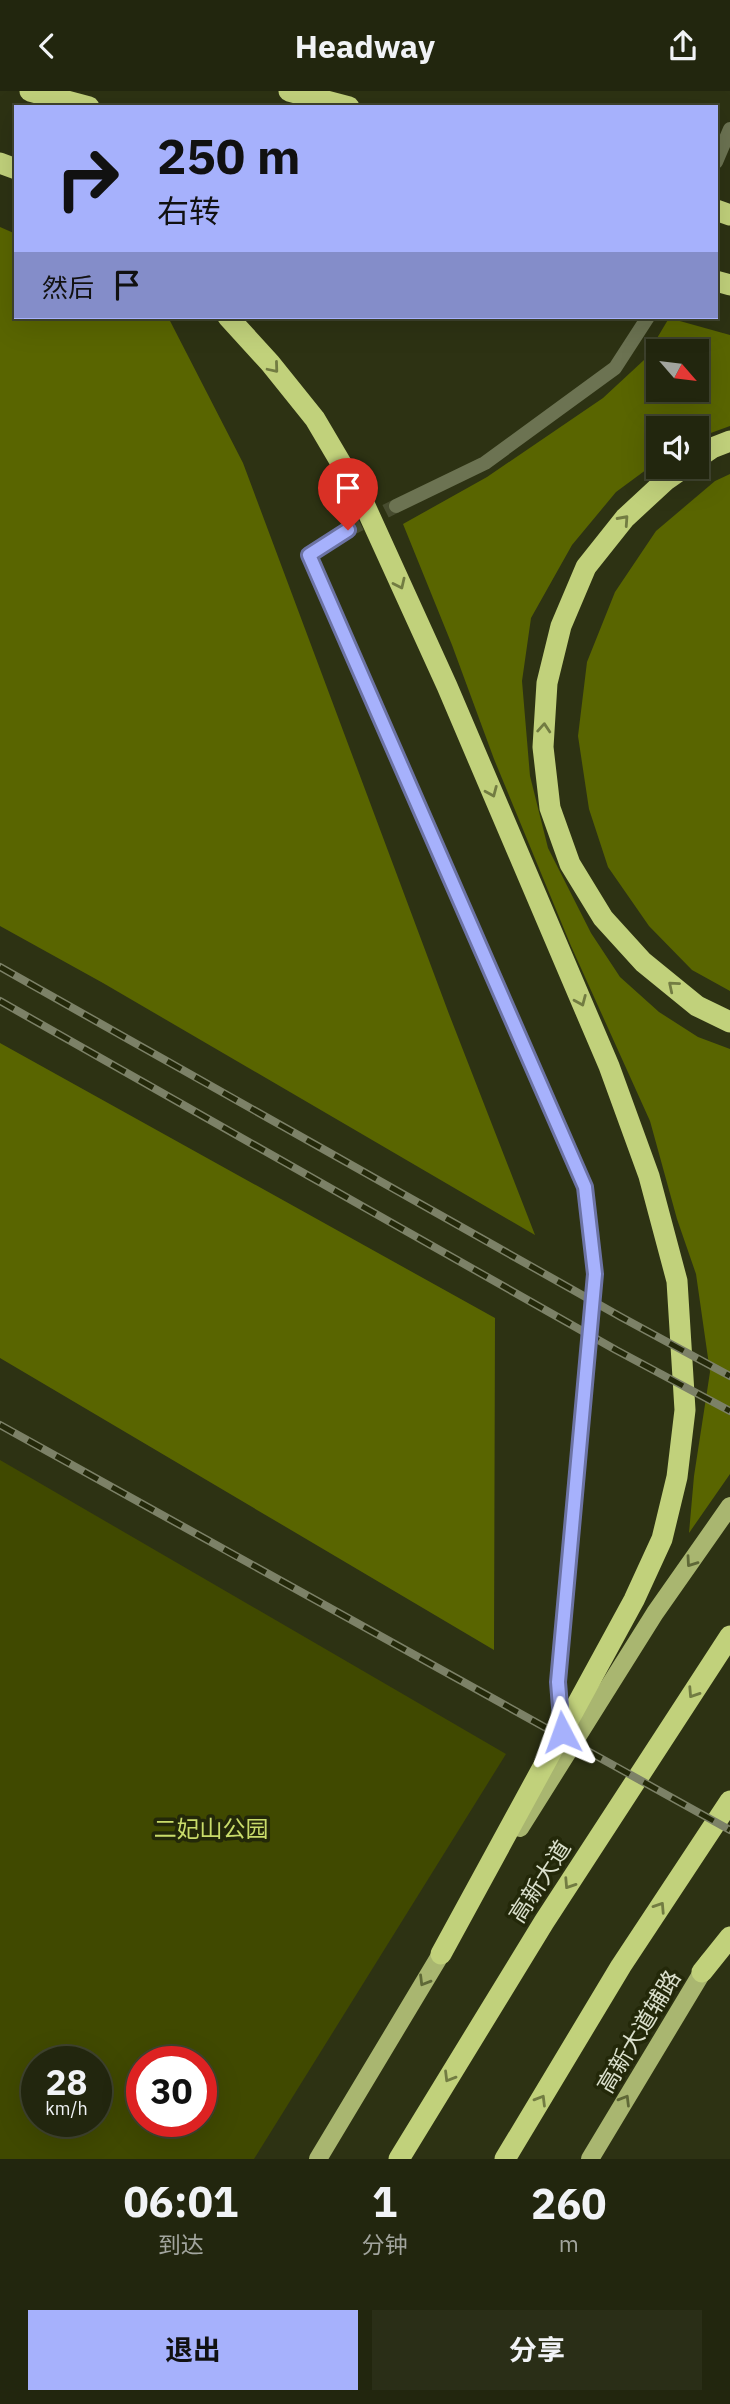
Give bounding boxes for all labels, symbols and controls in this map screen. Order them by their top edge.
text: Headway [295,25,435,67]
icon: back [28,27,66,65]
icon: share [664,27,702,65]
text: 250 m [157,124,301,187]
icon: right [42,133,133,224]
text: 右转 [157,190,221,232]
icon: arrive [108,266,146,304]
text: 然后 [42,270,94,304]
north arrow [646,339,709,403]
map controls [646,339,709,479]
one-way arrow [265,360,278,372]
button: sound [646,416,709,479]
pin [318,458,378,530]
icon: arrive [329,469,367,507]
one-way arrow [615,516,628,529]
one-way arrow [392,577,406,589]
one-way arrow [536,722,551,733]
one-way arrow [484,785,498,797]
one-way arrow [668,982,681,994]
one-way arrow [573,994,587,1006]
one-way arrow [687,1554,699,1567]
one-way arrow [688,1685,701,1698]
position arrow [525,1695,599,1769]
park label: 二妃山公园 [154,1813,269,1843]
street label: 高新大道 [501,1834,577,1928]
one-way arrow [564,1876,577,1889]
one-way arrow [652,1902,665,1915]
street label: 高新大道辅路 [590,1964,686,2098]
one-way arrow [420,1974,433,1987]
speed limit sign: 30 [126,2046,217,2137]
text: 28 [45,2059,88,2105]
one-way arrow [444,2070,457,2083]
one-way arrow [532,2095,545,2108]
one-way arrow [617,2095,630,2108]
text: km/h [45,2097,88,2120]
text: 06:01 [123,2174,238,2229]
text: 1 [372,2174,397,2229]
text: 260 [531,2176,607,2231]
text: m [559,2228,579,2258]
text: 到达 [158,2229,204,2259]
text: 分钟 [362,2229,408,2259]
button: 退出 [28,2310,358,2390]
button: 分享 [372,2310,702,2390]

